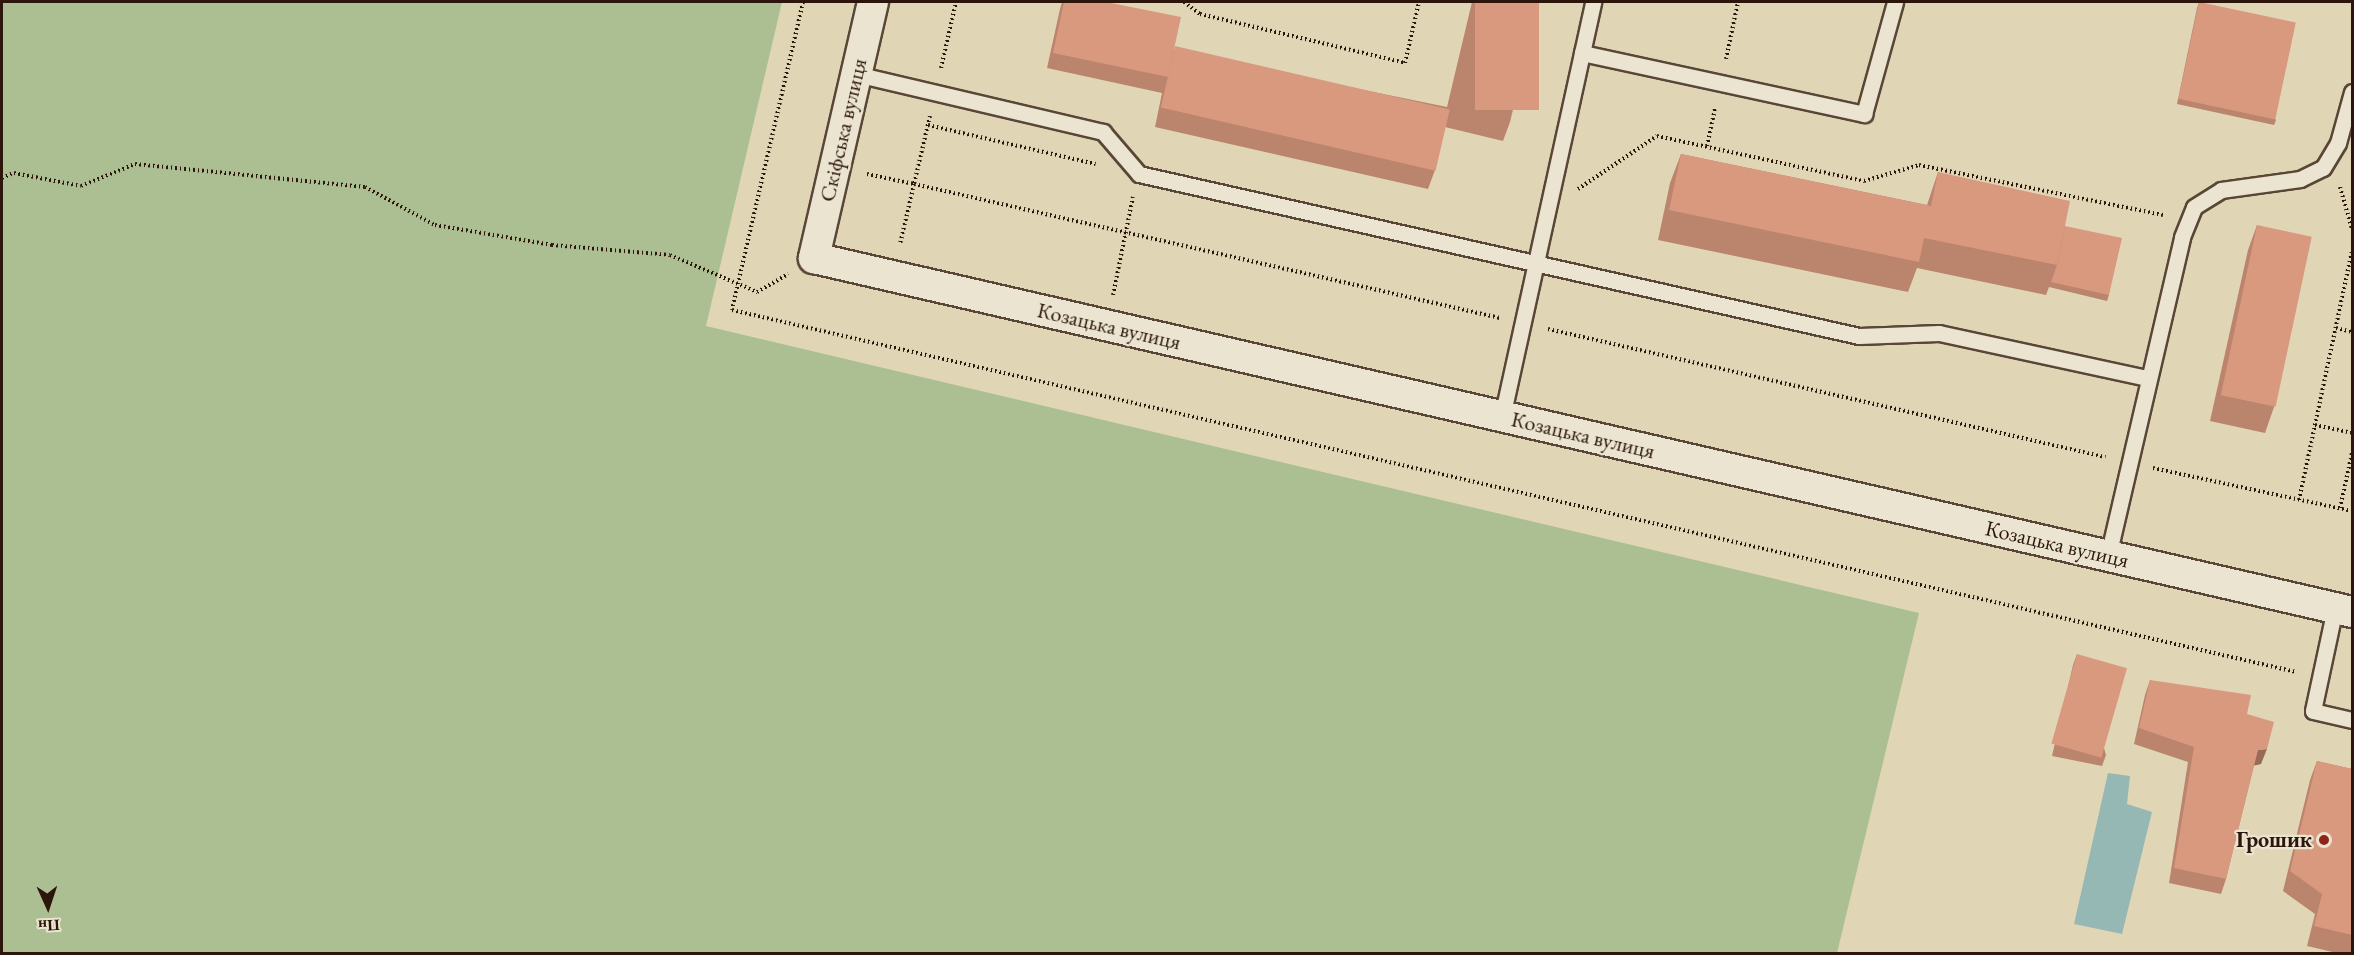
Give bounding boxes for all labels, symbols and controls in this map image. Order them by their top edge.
street label: Скіфська вулиця [814,56,872,204]
street label: Козацька вулиця [1035,297,1183,355]
street label: Козацька вулиця [1509,406,1657,464]
street label: Козацька вулиця [1983,515,2131,573]
place label: Грошик [2236,827,2312,853]
marker: Грошик [2317,833,2331,847]
north arrow [18,877,78,937]
text: Пн [37,914,60,937]

